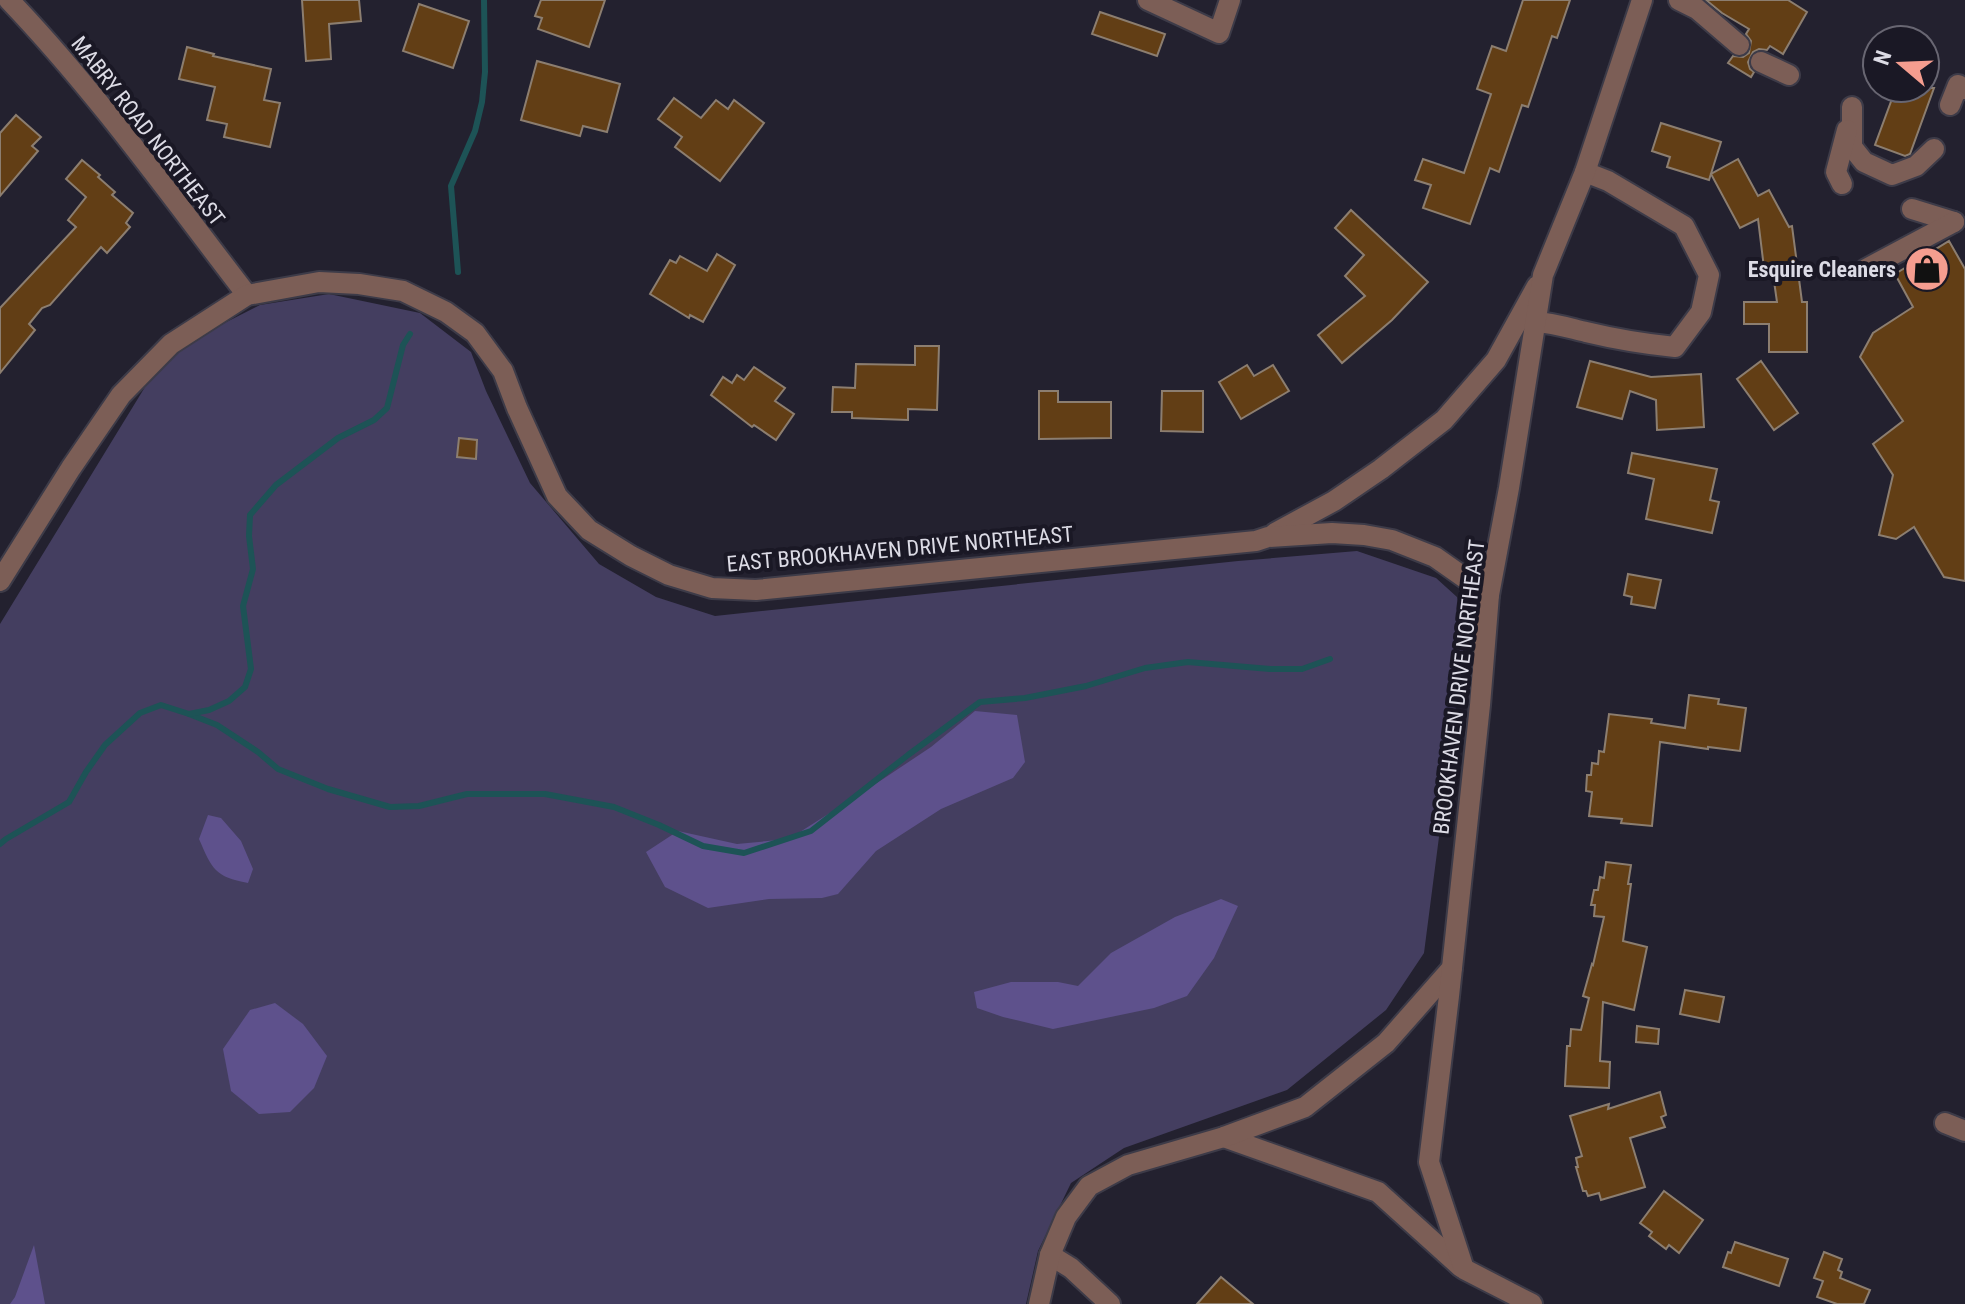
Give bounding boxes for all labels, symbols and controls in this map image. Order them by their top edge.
north arrow [1861,24,1941,104]
street label: MABRY ROAD NORTHEAST [66,31,230,231]
text: N [1869,47,1897,68]
shop icon: Esquire Cleaners [1903,245,1951,293]
place label: Esquire Cleaners [1748,257,1896,282]
street label: EAST BROOKHAVEN DRIVE NORTHEAST [726,521,1074,577]
street label: BROOKHAVEN DRIVE NORTHEAST [1428,538,1490,836]

